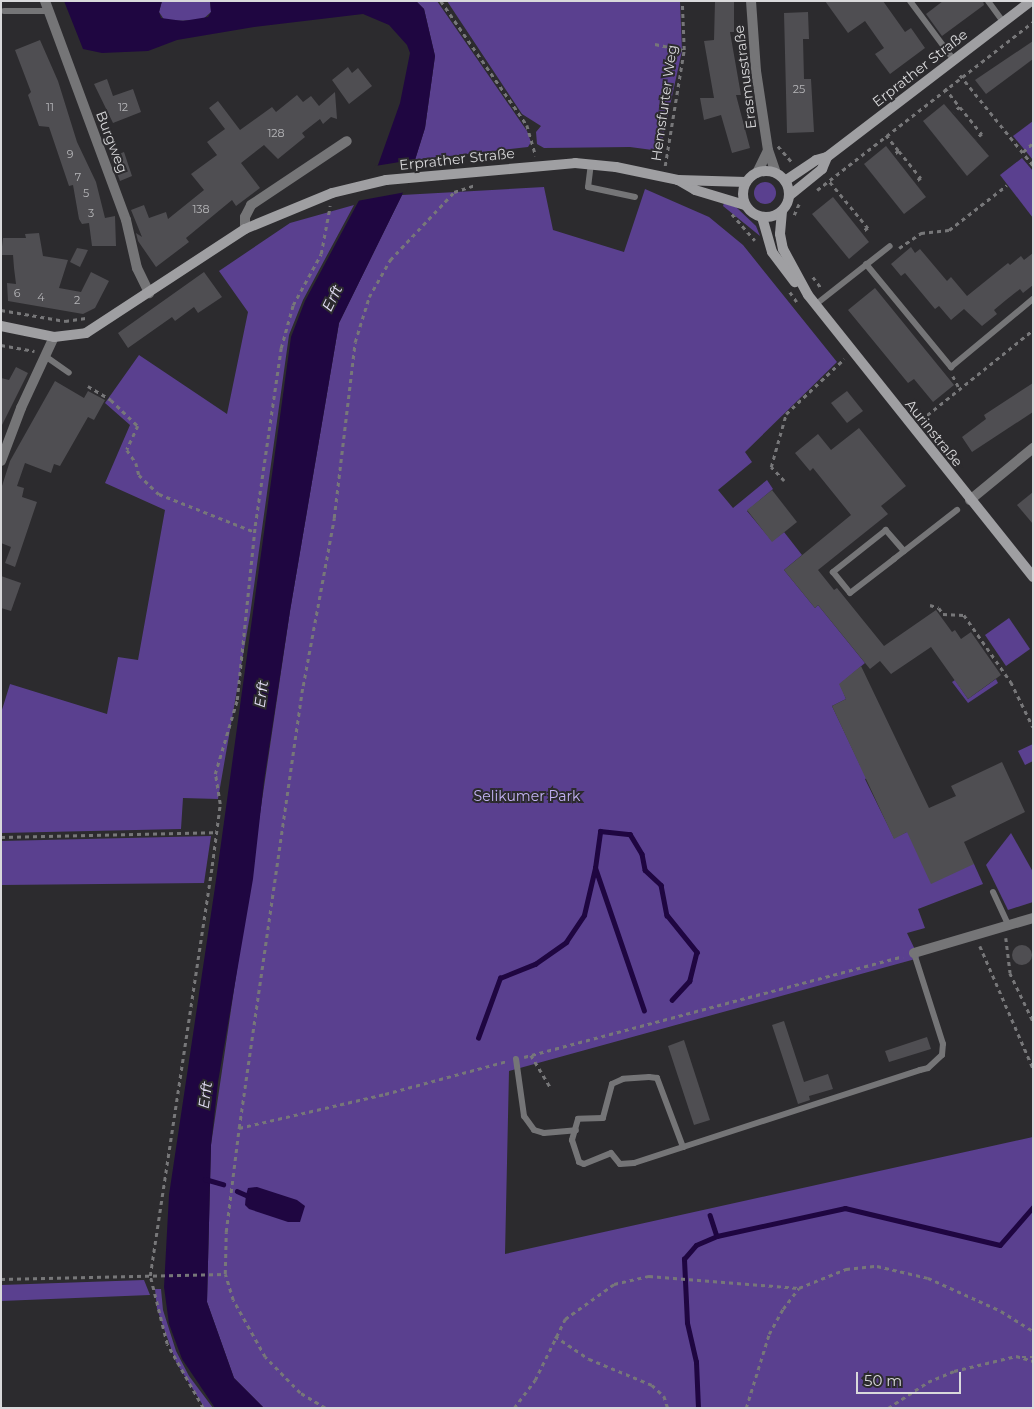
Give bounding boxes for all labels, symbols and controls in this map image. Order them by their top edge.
street label: Erasmusstraße [730,24,760,130]
street label: Erprather Straße [869,26,971,110]
street label: Hemsfurter Weg [648,44,680,162]
house number: 25 [793,82,805,96]
house number: 11 [46,100,54,114]
house number: 12 [118,100,128,114]
street label: Burgweg [92,109,132,175]
house number: 128 [267,126,285,140]
street label: Erprather Straße [398,145,516,173]
house number: 9 [67,147,73,161]
house number: 7 [75,170,81,184]
house number: 5 [83,186,89,200]
house number: 138 [192,202,210,216]
house number: 3 [88,206,94,220]
water label: Erft [318,282,346,314]
house number: 6 [14,286,20,300]
house number: 4 [37,290,45,304]
house number: 2 [74,293,80,307]
street label: Aurinstraße [902,396,966,470]
water label: Erft [250,679,272,709]
park label: Selikumer Park [474,788,580,804]
water label: Erft [194,1080,216,1110]
scale bar [859,1362,964,1394]
text: 50 m [864,1371,902,1390]

